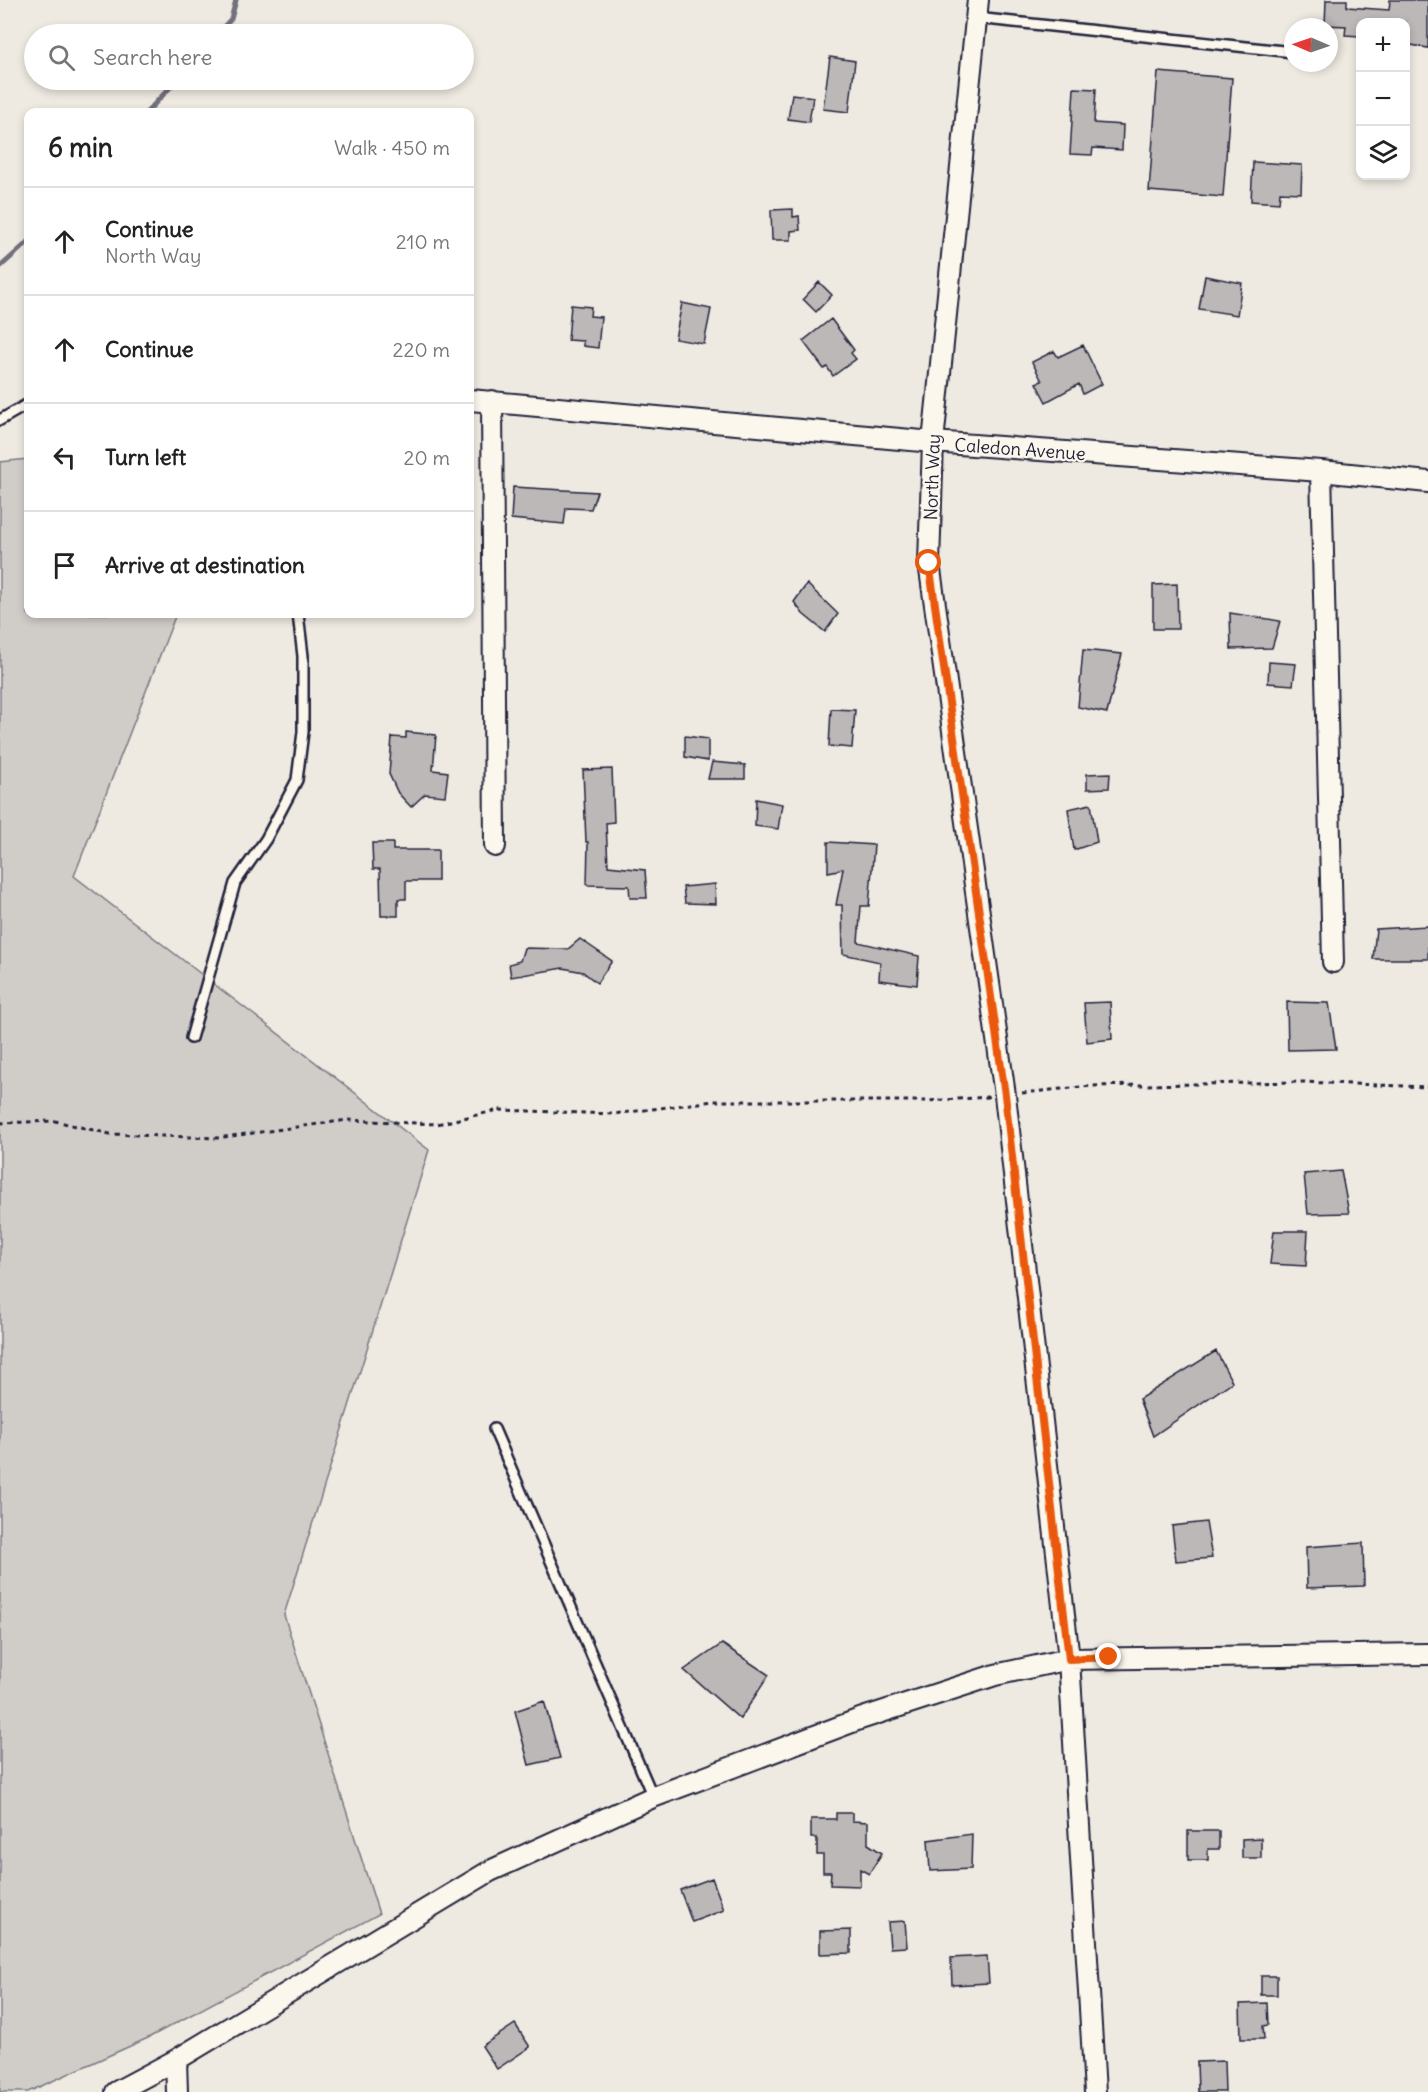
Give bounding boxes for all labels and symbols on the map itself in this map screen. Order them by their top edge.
north arrow [1284,18,1338,72]
street label: North Way [919,433,945,521]
street label: Caledon Avenue [954,433,1086,465]
route start [915,549,941,575]
route end [1095,1643,1121,1669]

